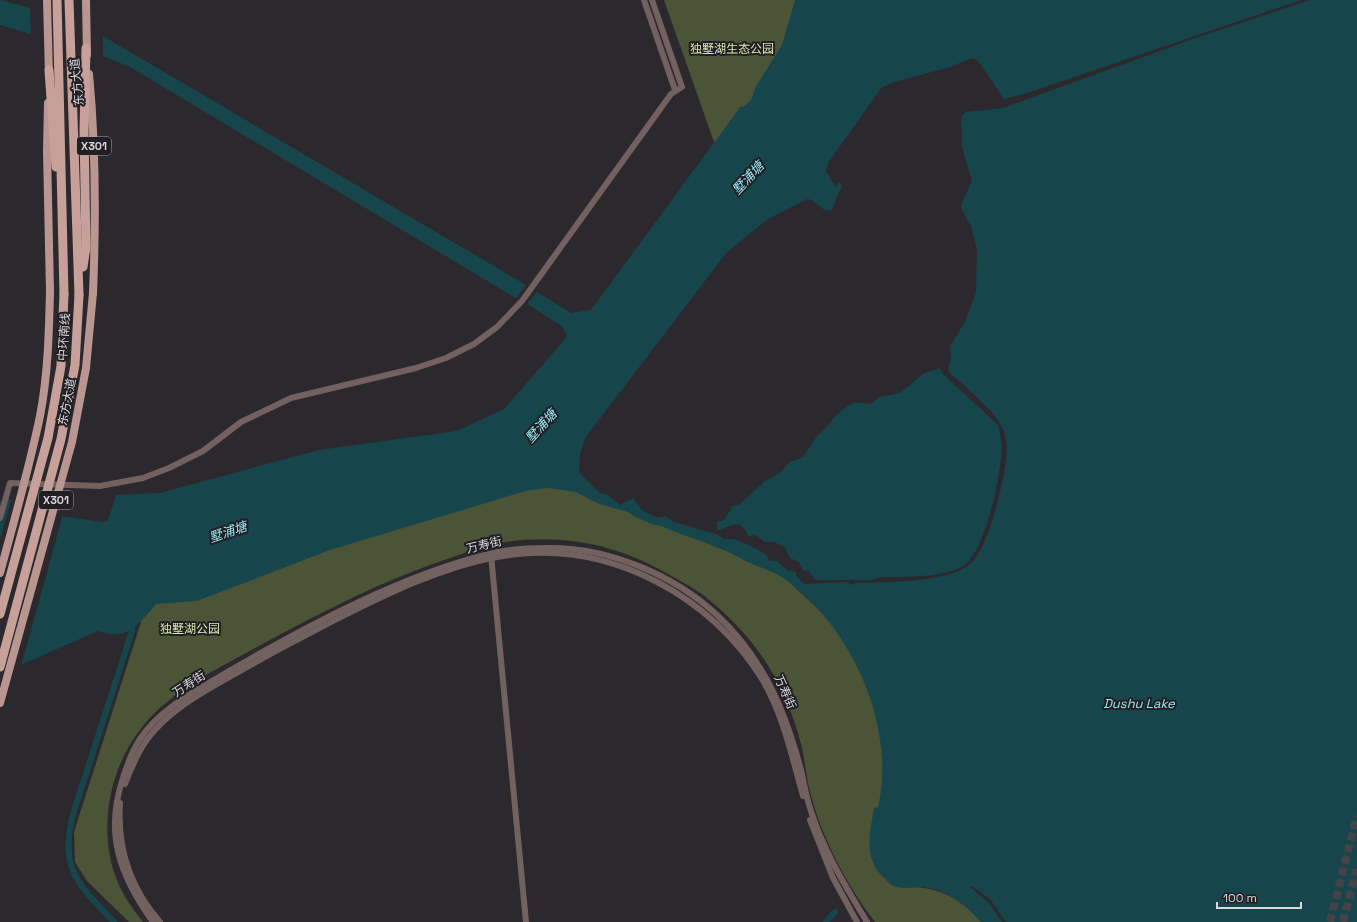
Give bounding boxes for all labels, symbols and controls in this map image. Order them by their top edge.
park label: 独墅湖生态公园 [690,41,774,57]
street label: 东方大道 [67,57,87,107]
road number: X301 [77,137,111,155]
water label: 墅浦塘 [728,156,769,198]
street label: 中环南线 [54,312,74,362]
street label: 东方大道 [55,377,79,427]
water label: 墅浦塘 [522,404,562,446]
road number: X301 [39,491,73,509]
water label: 墅浦塘 [207,517,251,546]
street label: 万寿街 [465,533,503,557]
park label: 独墅湖公园 [160,621,220,637]
street label: 万寿街 [170,667,208,701]
street label: 万寿街 [770,672,800,712]
water label: Dushu Lake [1103,695,1176,712]
scale bar [1217,884,1301,910]
text: 100 m [1223,890,1257,906]

